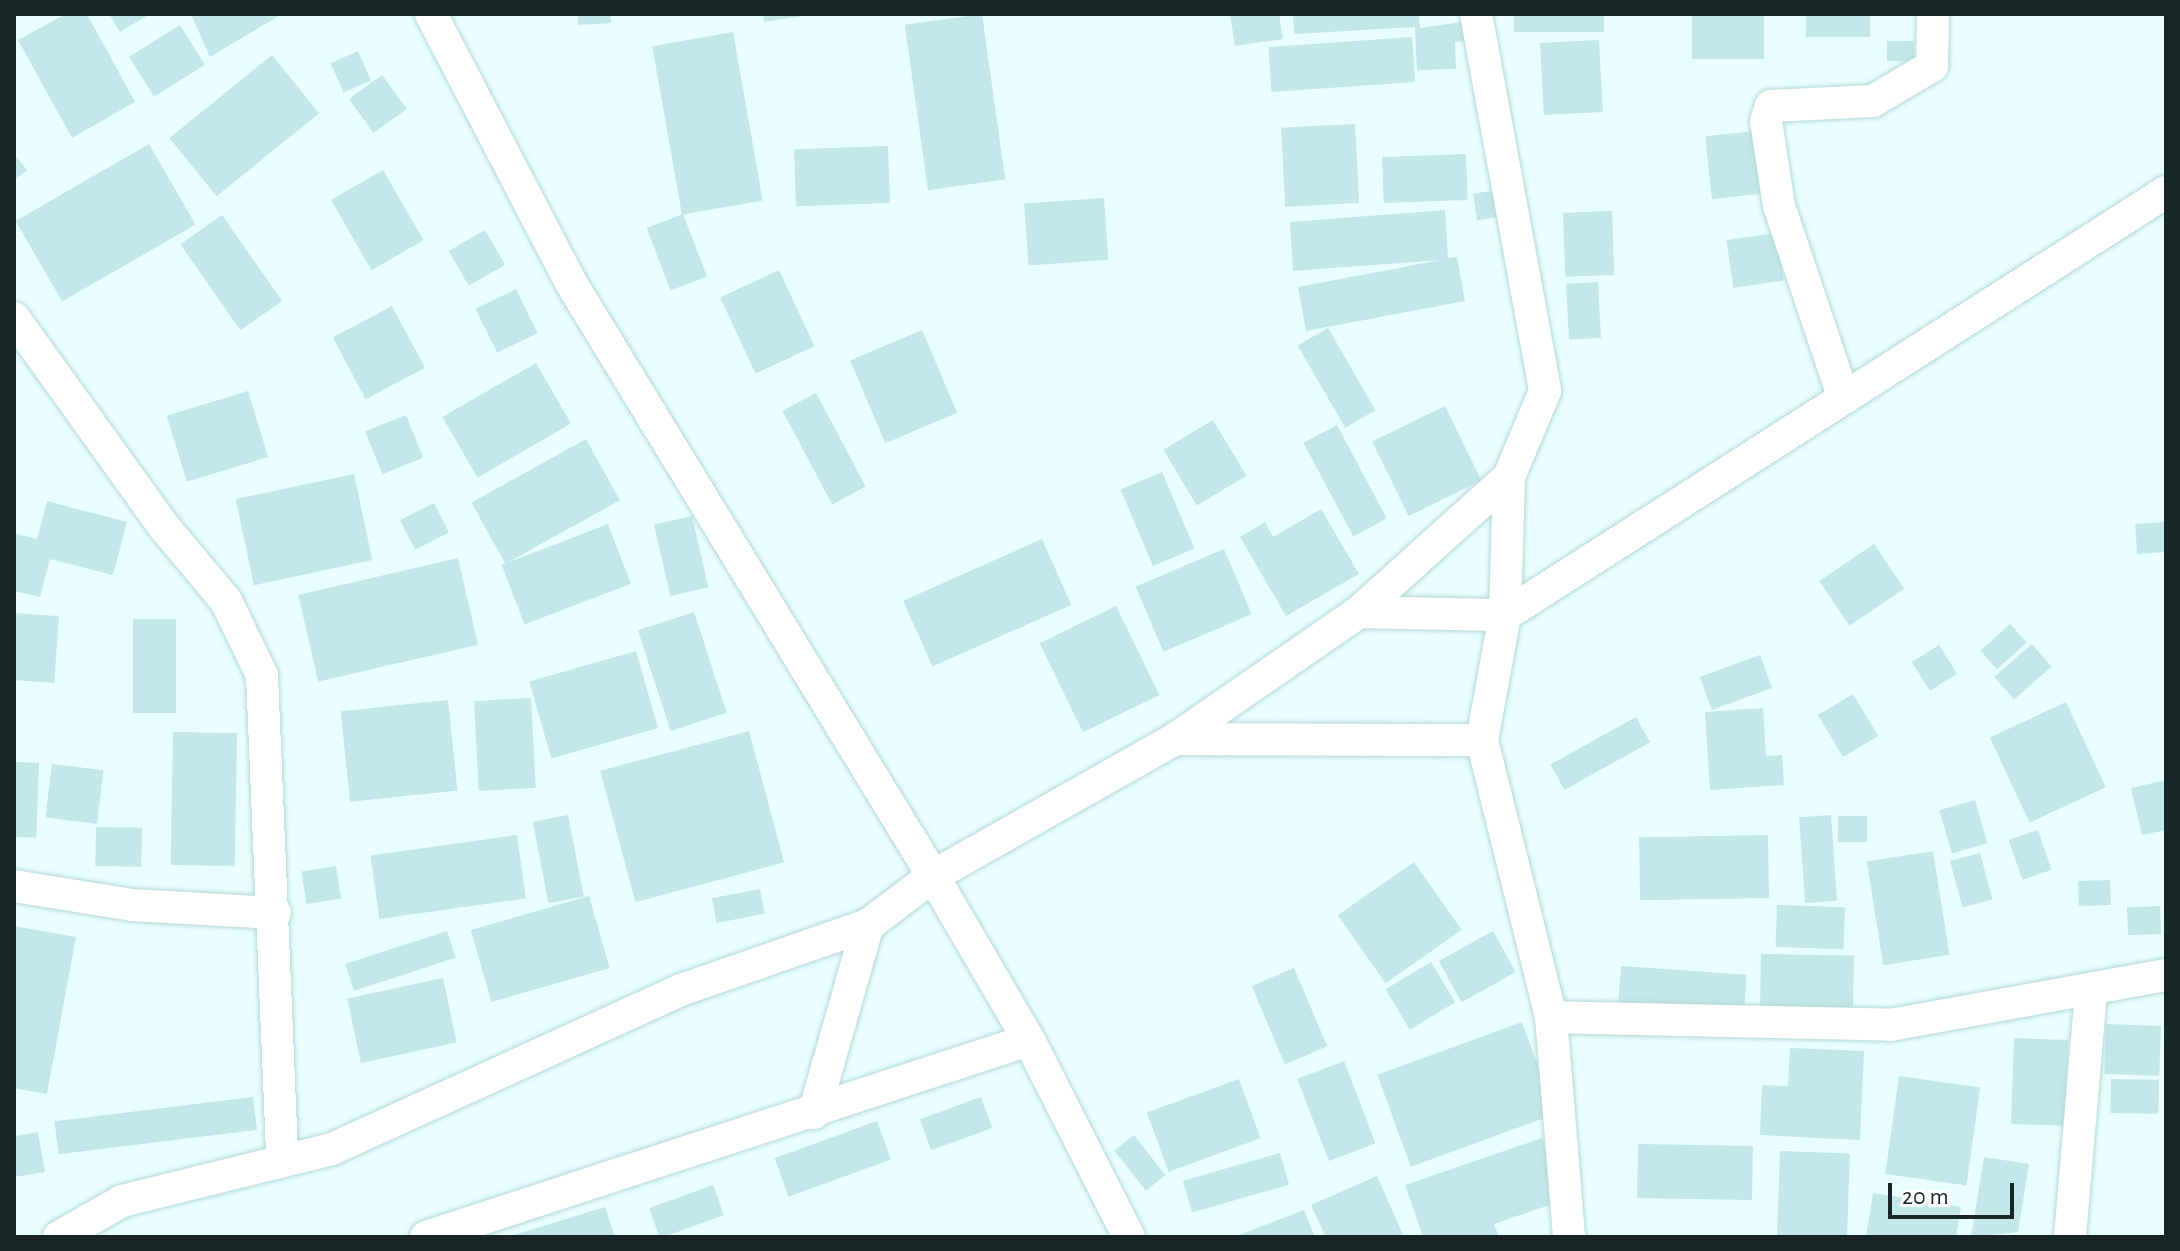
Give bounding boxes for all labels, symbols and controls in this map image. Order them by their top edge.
scale bar [1892,1167,2018,1217]
text: 20 m [1902,1185,1949,1209]

